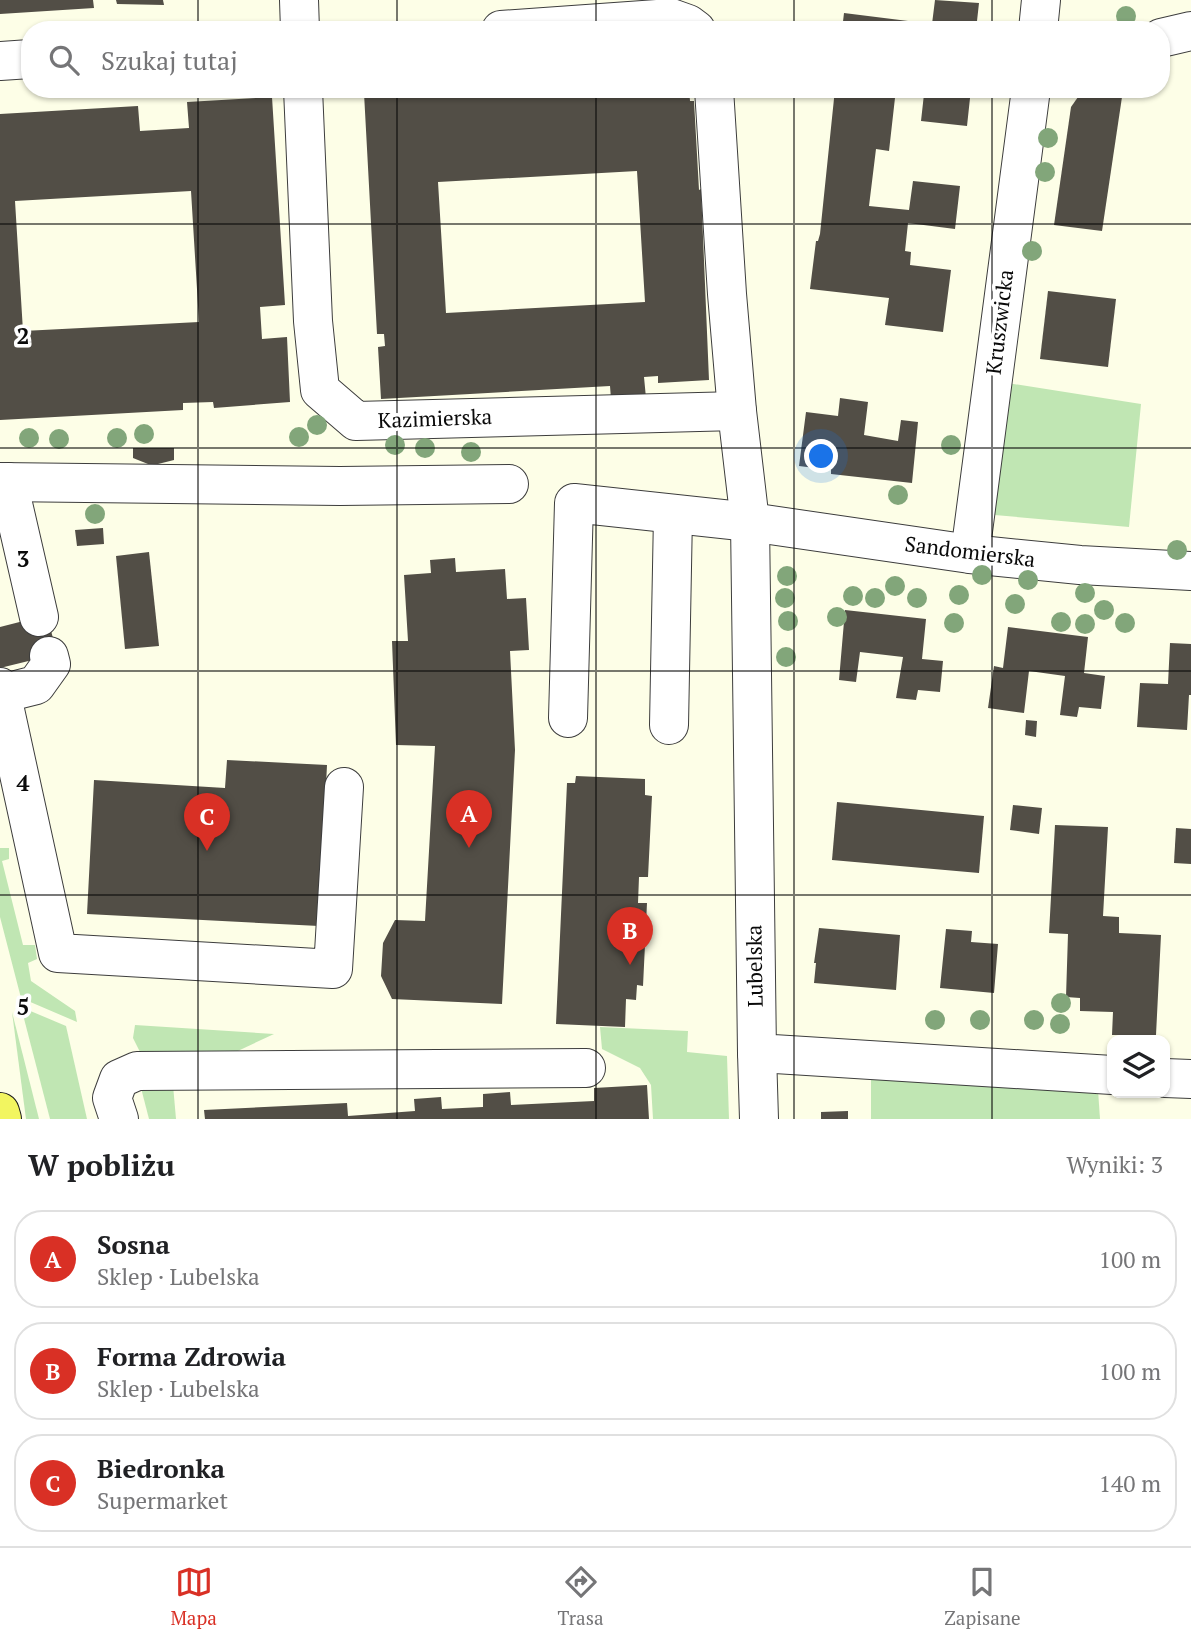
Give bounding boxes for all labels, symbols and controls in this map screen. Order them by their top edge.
search box [21,21,1170,98]
icon: search [45,41,83,79]
text: Szukaj tutaj [101,43,238,77]
street label: Kruszwicka [979,267,1019,376]
text: 2 [17,320,30,351]
street label: Kazimierska [377,402,493,434]
your location [804,439,838,473]
street label: Sandomierska [903,529,1037,573]
text: 3 [17,543,30,574]
text: 4 [17,767,30,798]
pin: A [446,790,492,848]
pin: C [184,793,230,851]
pin: B [607,907,653,965]
street label: Lubelska [739,924,769,1007]
text: 5 [17,991,30,1022]
map controls [1107,1035,1170,1098]
button: layers [1107,1035,1170,1098]
text: W pobliżu [28,1145,175,1185]
text: Wyniki: 3 [1066,1149,1163,1180]
text: Sosna [97,1227,170,1261]
text: A [45,1244,61,1275]
text: 100 m [1099,1244,1161,1275]
text: Sklep · Lubelska [97,1261,260,1292]
text: Forma Zdrowia [97,1339,286,1373]
text: B [46,1356,60,1387]
text: 100 m [1099,1356,1161,1387]
text: Sklep · Lubelska [97,1373,260,1404]
text: Biedronka [97,1451,225,1485]
text: C [46,1468,61,1499]
text: 140 m [1099,1468,1161,1499]
text: Supermarket [97,1485,228,1516]
tab: Mapa [170,1563,217,1630]
tab: Trasa [558,1563,604,1630]
tab: Zapisane [944,1563,1021,1630]

